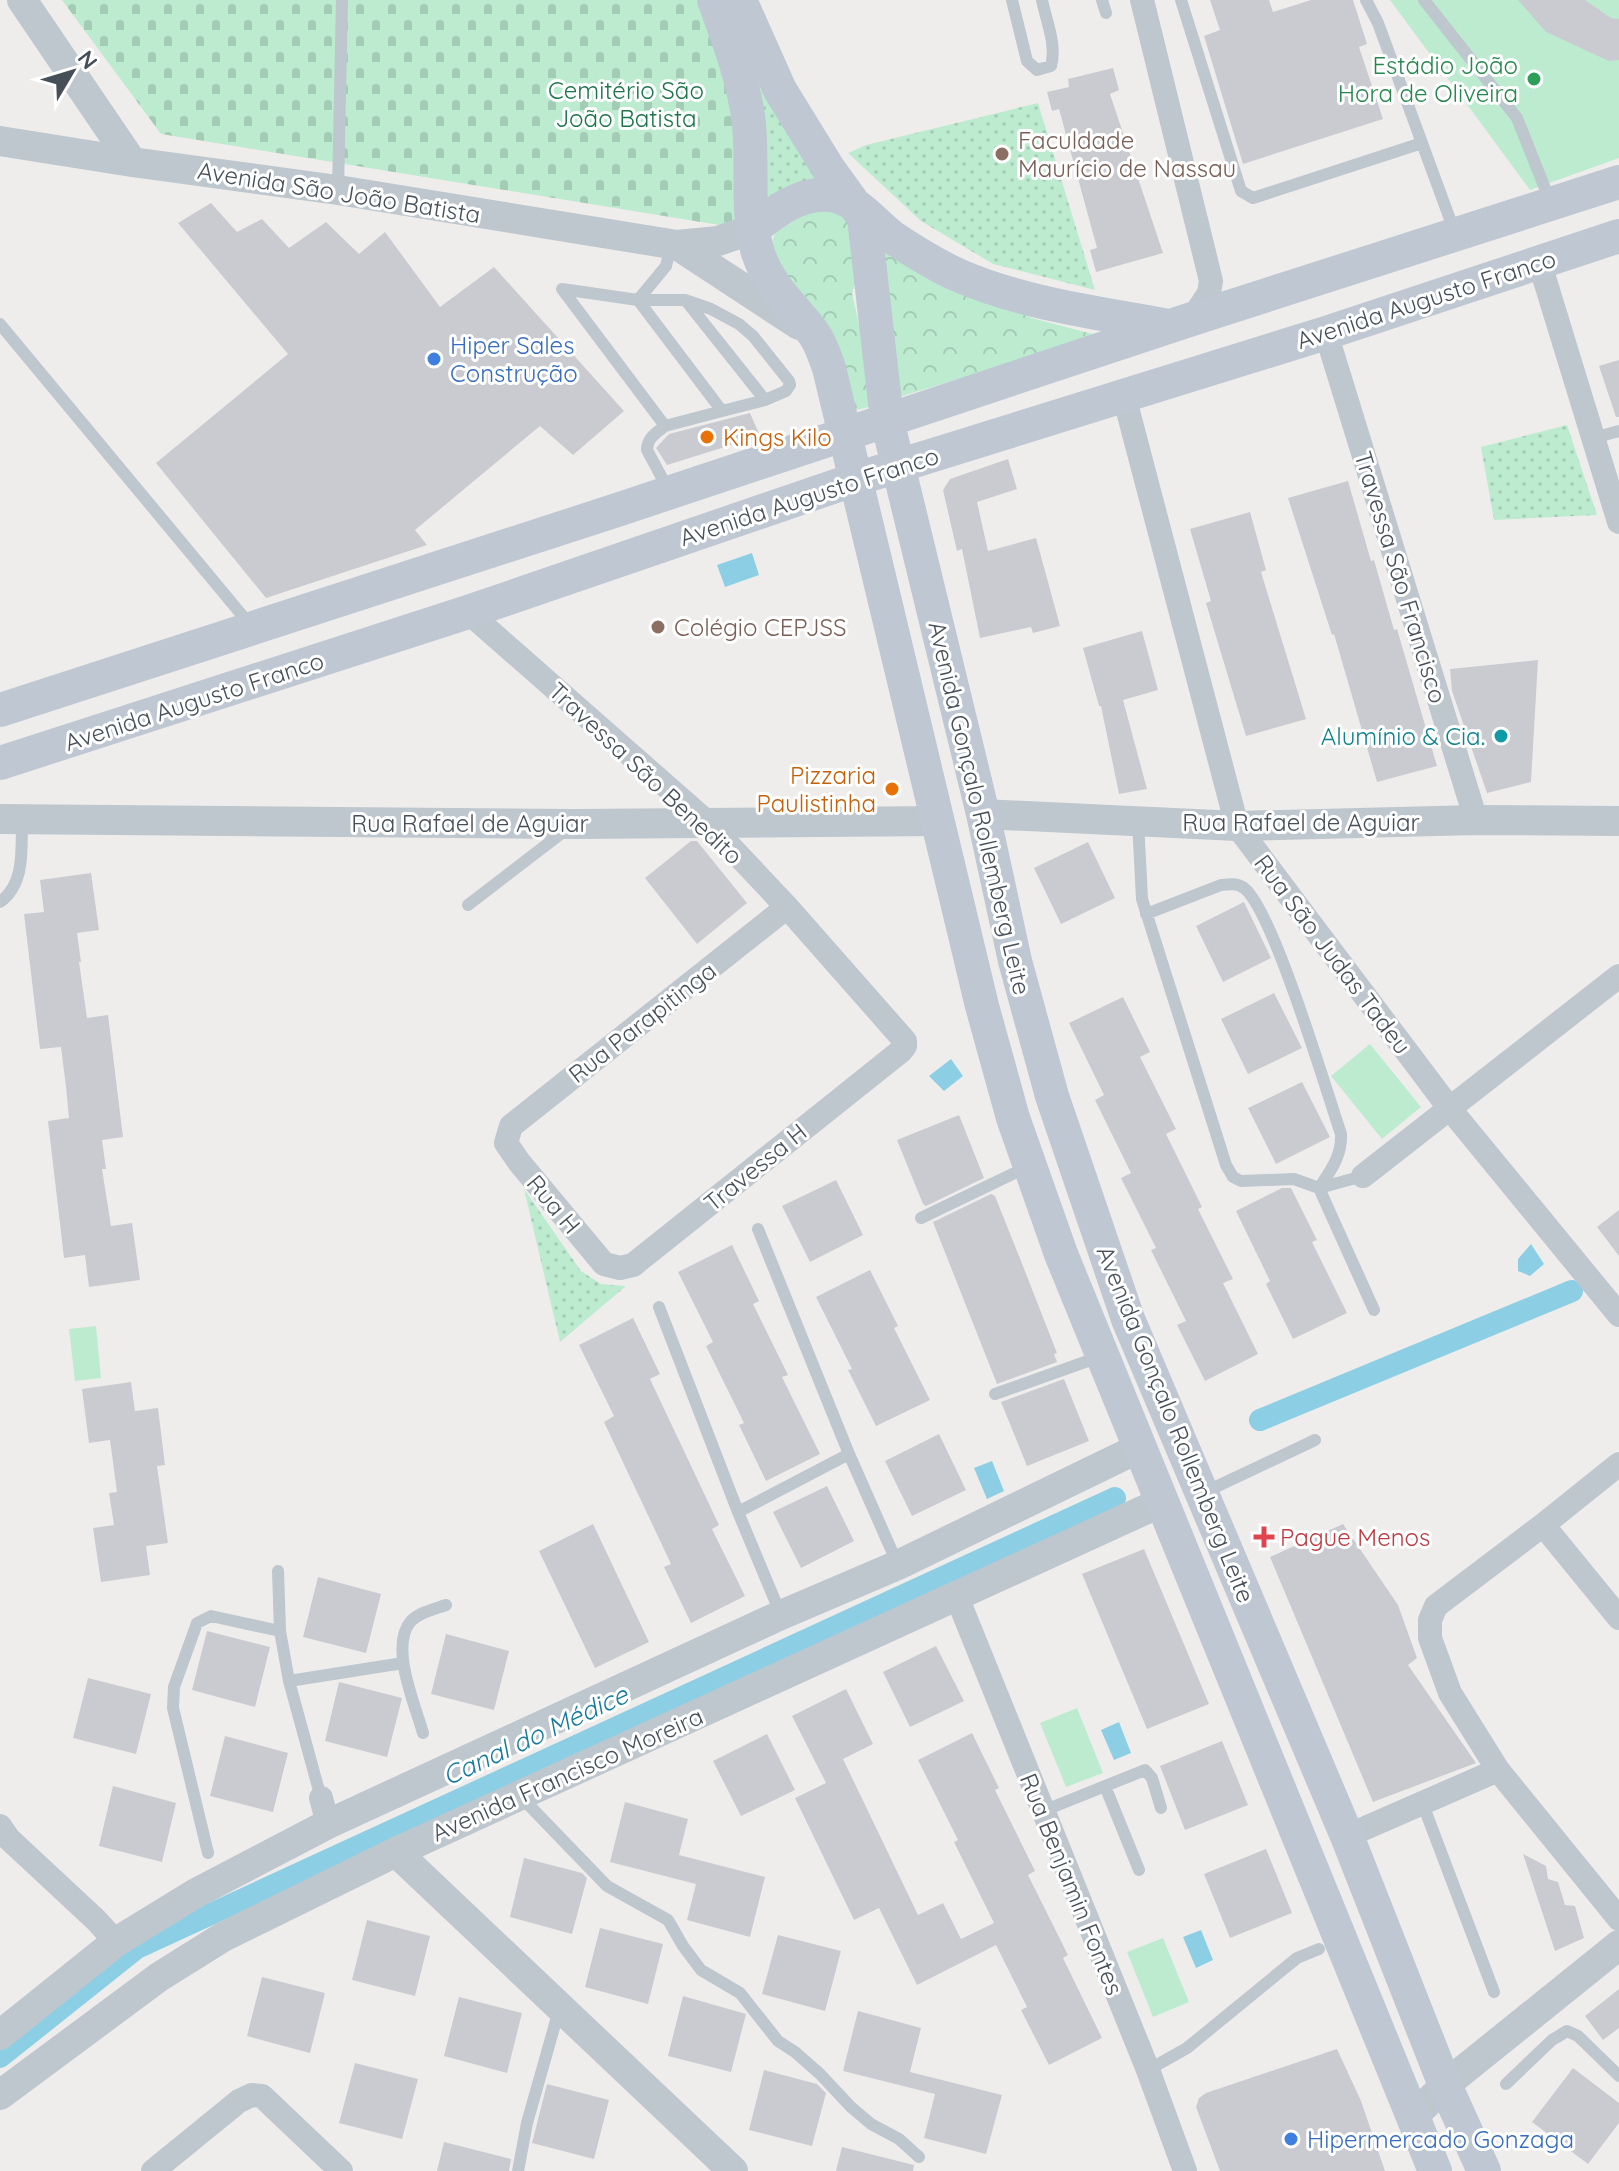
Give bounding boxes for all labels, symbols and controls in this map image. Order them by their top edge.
north arrow [32,32,112,112]
text: N [72,45,104,75]
place label: Estádio João Hora de Oliveira [1338,50,1518,108]
marker: Estádio João Hora de Oliveira [1525,70,1543,88]
park label: Cemitério São João Batista [548,75,704,133]
place label: Faculdade Maurício de Nassau [1018,125,1236,183]
marker: Faculdade Maurício de Nassau [993,145,1011,163]
street label: Avenida São João Batista [195,155,483,229]
street label: Avenida Augusto Franco [1293,243,1559,355]
place label: Hiper Sales Construção [450,330,578,388]
marker: Hiper Sales Construção [425,350,443,368]
place label: Kings Kilo [723,422,832,452]
marker: Kings Kilo [698,428,716,446]
street label: Avenida Augusto Franco [676,440,942,552]
street label: Travessa São Francisco [1348,447,1454,707]
place label: Colégio CEPJSS [674,612,847,642]
marker: Colégio CEPJSS [649,618,667,636]
street label: Avenida Gonçalo Rollemberg Leite [922,618,1038,998]
street label: Avenida Augusto Franco [61,645,327,757]
street label: Travessa São Benedito [543,675,749,871]
place label: Alumínio & Cia. [1321,721,1485,751]
marker: Alumínio & Cia. [1492,727,1510,745]
place label: Pizzaria Paulistinha [757,760,876,818]
marker: Pizzaria Paulistinha [883,780,901,798]
street label: Rua Rafael de Aguiar [1182,807,1420,837]
street label: Rua Rafael de Aguiar [351,808,589,838]
street label: Rua São Judas Tadeu [1248,848,1418,1060]
street label: Rua Parapitinga [562,955,722,1089]
street label: Travessa H [698,1116,812,1218]
street label: Rua H [521,1168,587,1240]
street label: Avenida Gonçalo Rollemberg Leite [1090,1241,1262,1607]
place label: Pague Menos [1280,1522,1430,1552]
marker: Pague Menos [1255,1528,1273,1546]
water label: Canal do Médice [437,1677,634,1792]
street label: Avenida Francisco Moreira [427,1701,707,1847]
street label: Rua Benjamin Fontes [1014,1769,1130,1999]
place label: Hipermercado Gonzaga [1307,2124,1574,2154]
marker: Hipermercado Gonzaga [1282,2130,1300,2148]

